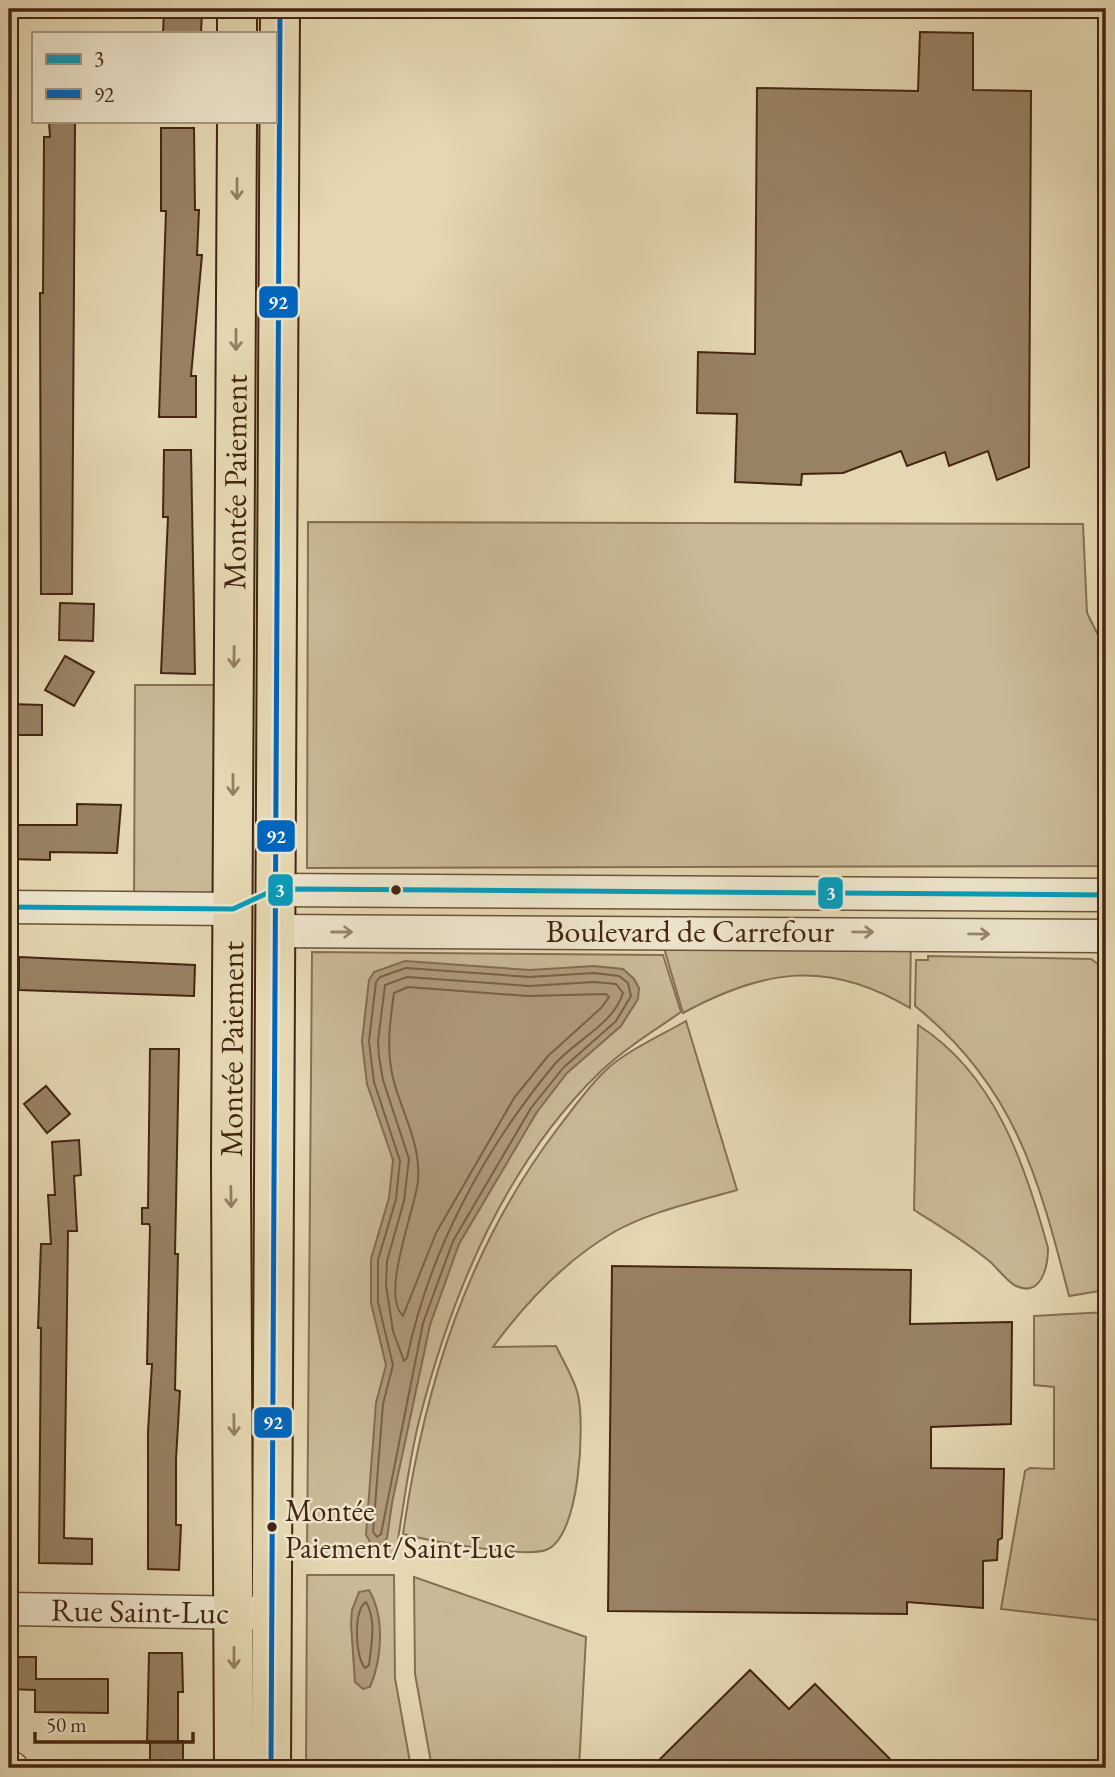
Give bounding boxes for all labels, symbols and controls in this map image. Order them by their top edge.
legend [32,32,276,122]
text: 3 [94,45,104,72]
text: 92 [94,81,114,108]
one-way arrow [230,177,244,200]
line badge: 92 [258,285,299,319]
text: 92 [268,290,288,315]
one-way arrow [229,329,243,352]
street label: Montée Paiement [213,374,257,590]
one-way arrow [227,645,241,668]
one-way arrow [226,773,240,796]
line badge: 92 [256,819,296,853]
text: 92 [266,824,286,849]
line badge: 3 [267,873,294,907]
line badge: 3 [817,876,844,910]
text: 3 [275,878,285,903]
text: 3 [826,881,836,906]
unlabelled marker [389,883,403,897]
street label: Boulevard de Carrefour [546,910,835,952]
one-way arrow [330,925,353,939]
one-way arrow [851,925,874,939]
one-way arrow [968,927,991,940]
street label: Montée Paiement [210,941,253,1157]
one-way arrow [224,1186,238,1209]
line badge: 92 [253,1406,293,1439]
text: 92 [263,1410,283,1435]
one-way arrow [227,1413,241,1436]
place label: Montée Paiement/Saint-Luc [285,1491,516,1567]
marker: Montée Paiement/Saint-Luc [265,1520,279,1534]
street label: Rue Saint-Luc [50,1588,230,1634]
one-way arrow [227,1646,241,1669]
scale bar [35,1700,192,1744]
text: 50 m [46,1711,87,1738]

